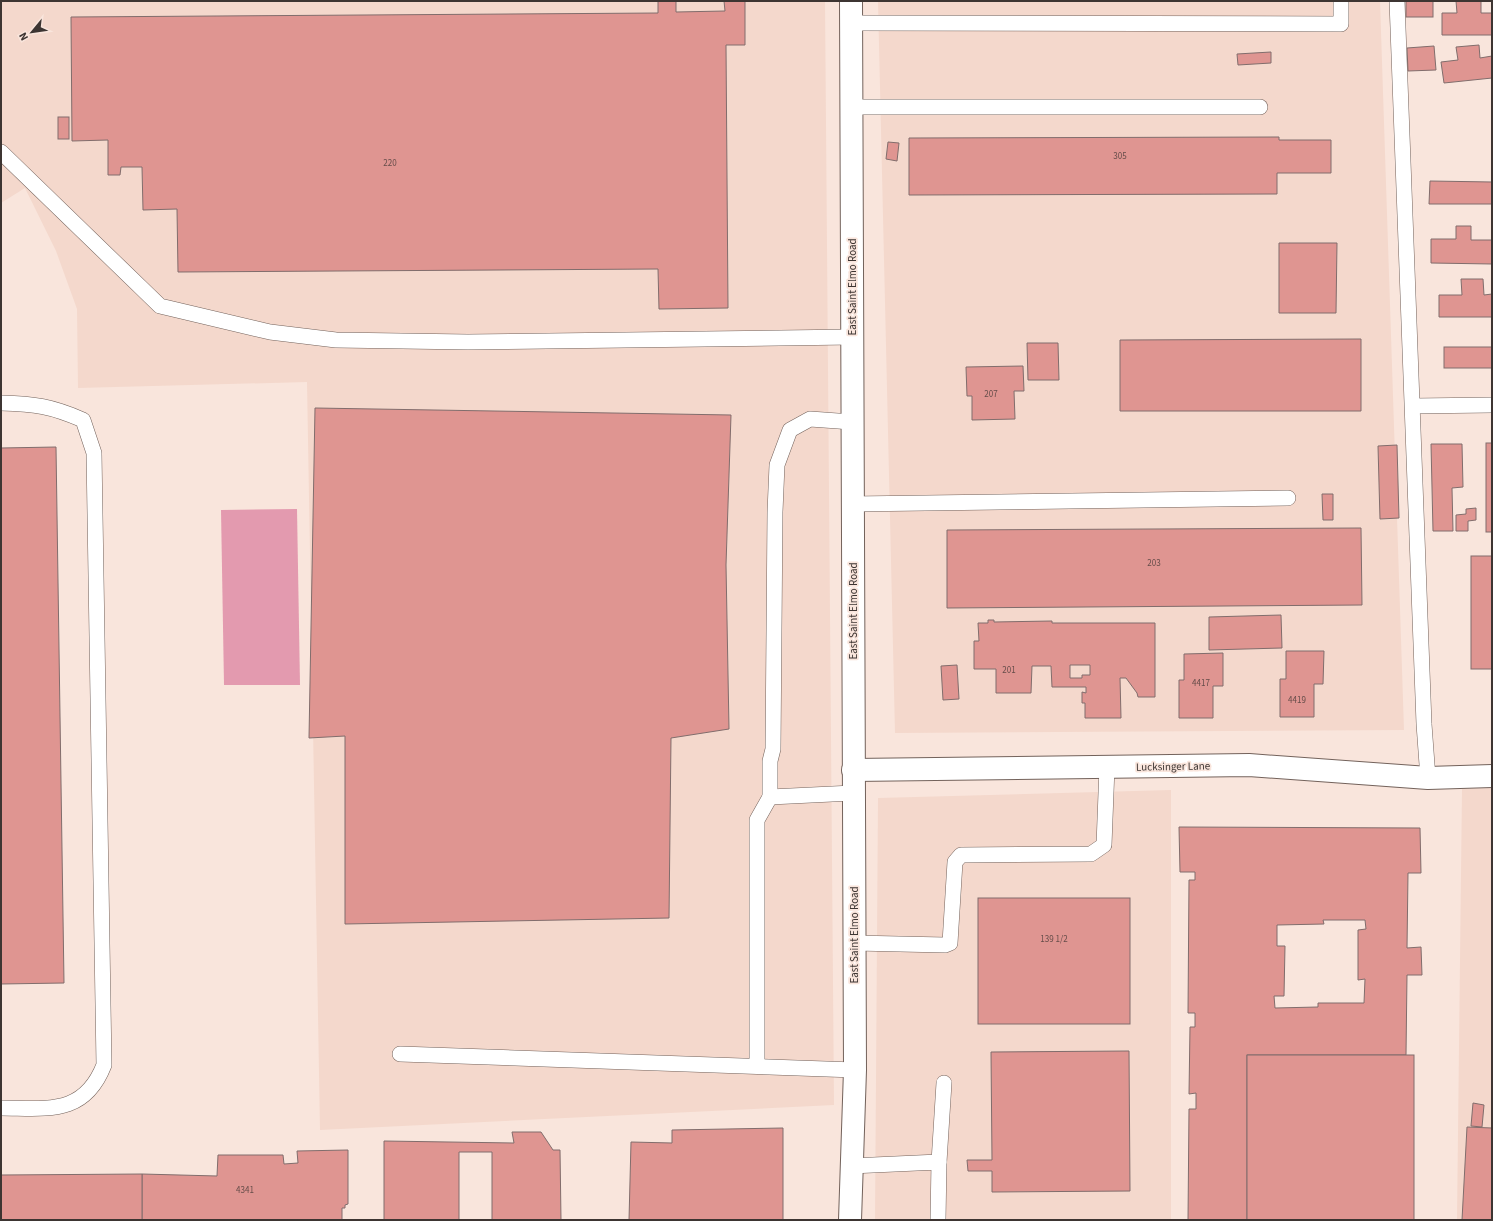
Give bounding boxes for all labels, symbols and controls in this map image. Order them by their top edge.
north arrow [12,12,52,52]
text: N [15,30,32,43]
house number: 305 [1113,150,1127,163]
house number: 220 [383,157,397,170]
street label: East Saint Elmo Road [845,238,860,336]
house number: 207 [984,388,998,401]
house number: 203 [1147,557,1161,570]
street label: East Saint Elmo Road [846,562,861,660]
house number: 201 [1002,664,1016,677]
house number: 4417 [1192,677,1210,690]
house number: 4419 [1288,694,1306,707]
street label: Lucksinger Lane [1136,758,1211,775]
street label: East Saint Elmo Road [847,886,862,984]
house number: 139 1/2 [1040,933,1068,946]
house number: 4341 [236,1184,254,1197]

